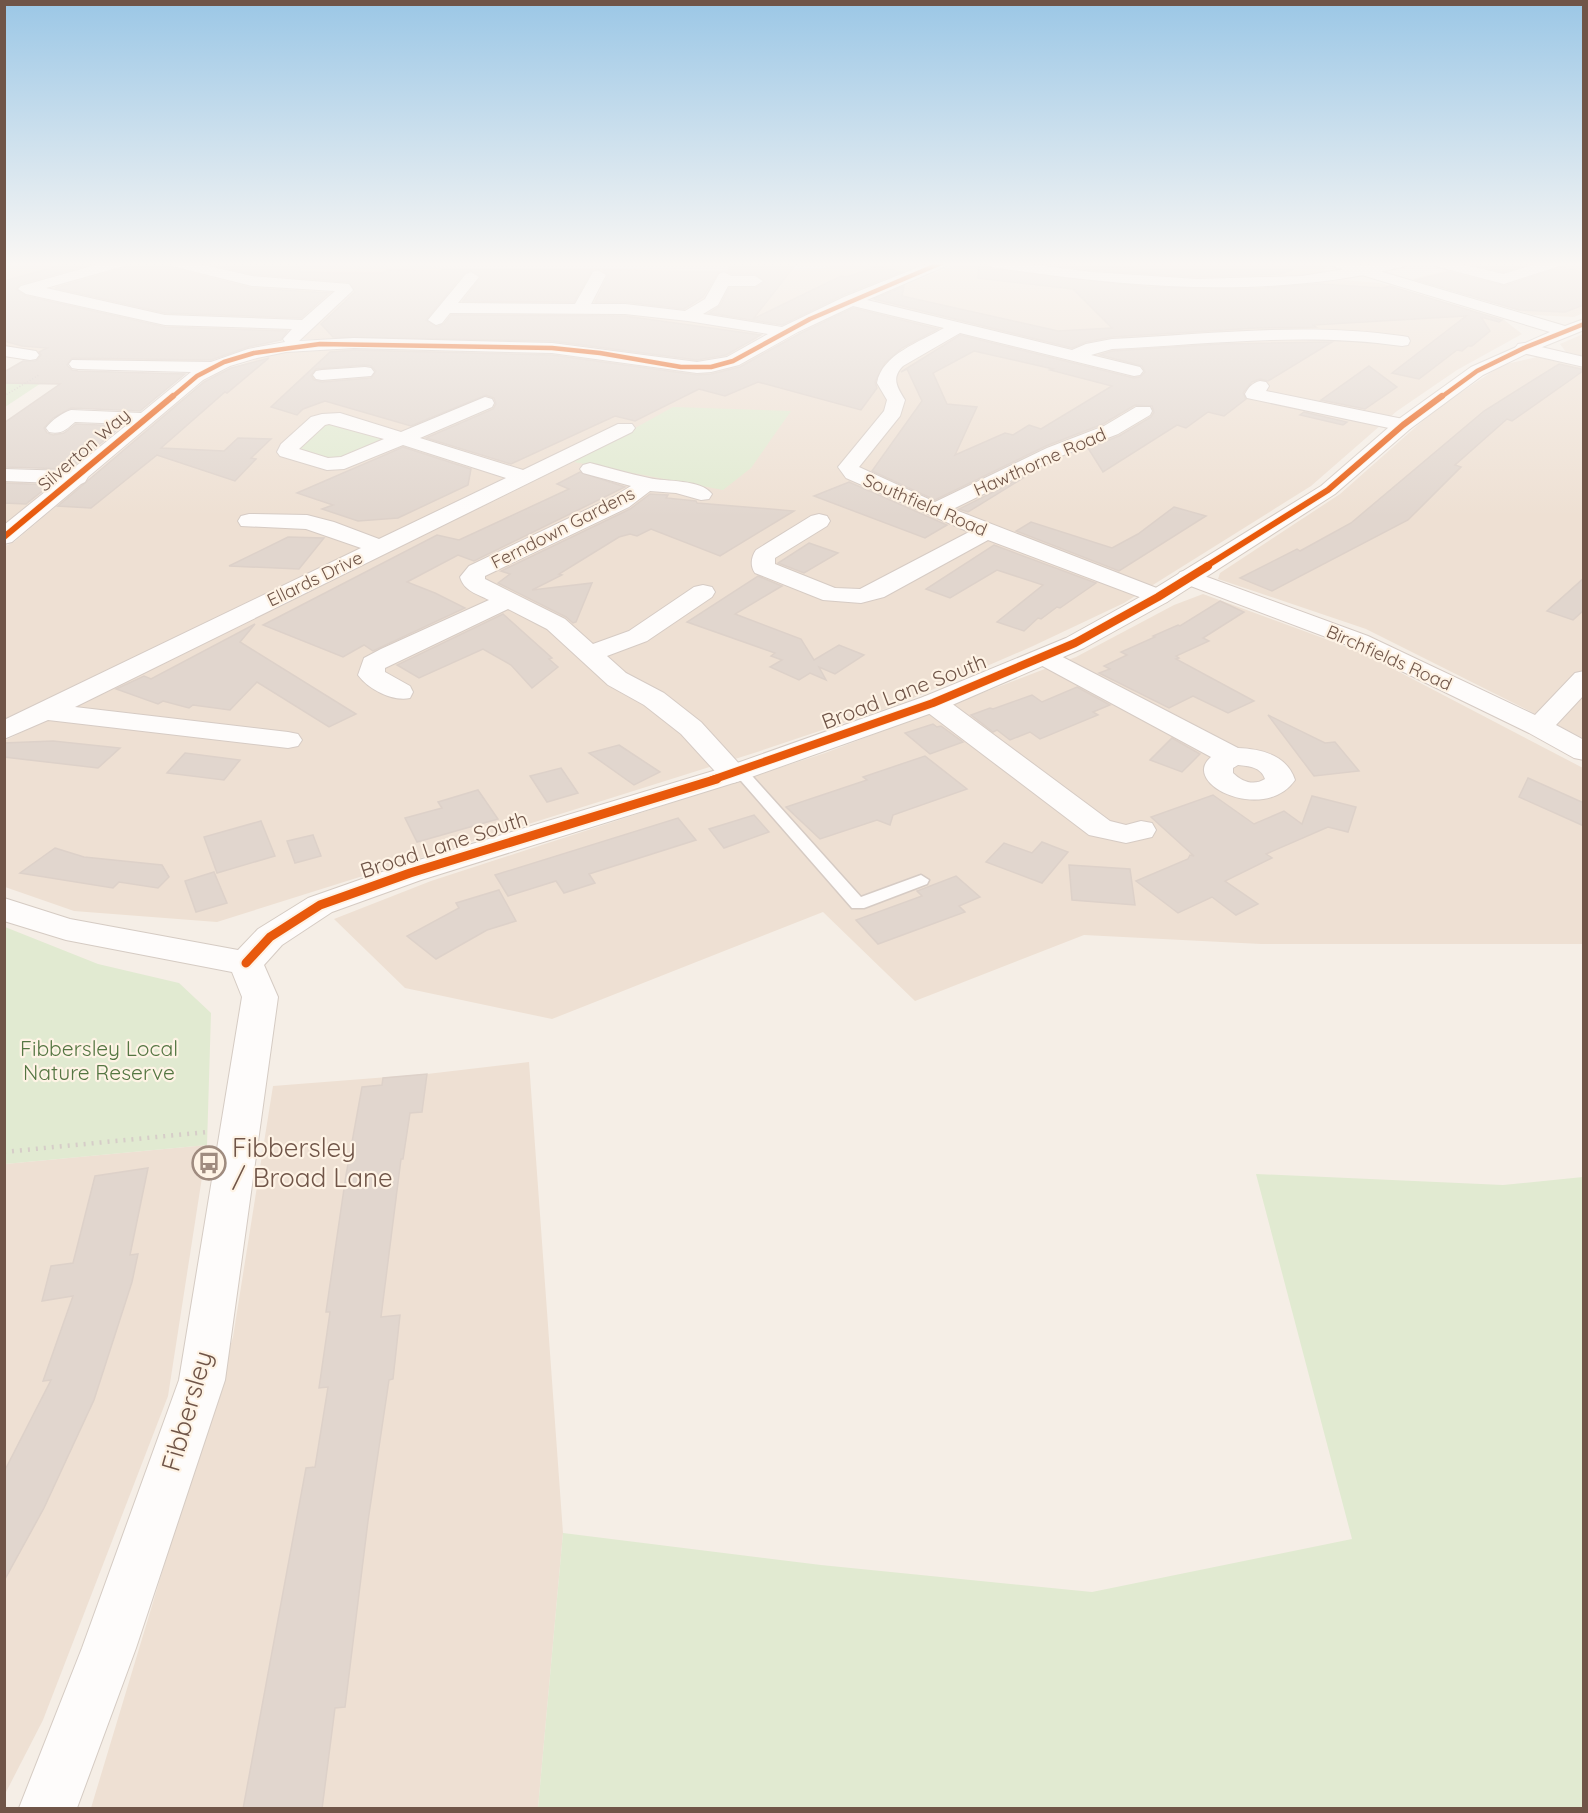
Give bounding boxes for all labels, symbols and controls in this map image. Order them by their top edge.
street label: Silverton Way [33,403,135,496]
street label: Hawthorne Road [970,422,1110,501]
street label: Southfield Road [860,468,991,541]
street label: Ferndown Gardens [487,481,638,574]
street label: Ellards Drive [263,546,366,612]
street label: Birchfields Road [1323,620,1456,696]
street label: Broad Lane South [818,648,990,734]
street label: Broad Lane South [357,805,531,883]
park label: Fibbersley Local Nature Reserve [20,1035,178,1085]
place label: Fibbersley / Broad Lane [232,1131,393,1194]
bus stop icon: Fibbersley / Broad Lane [191,1145,227,1181]
street label: Fibbersley [154,1347,219,1475]

